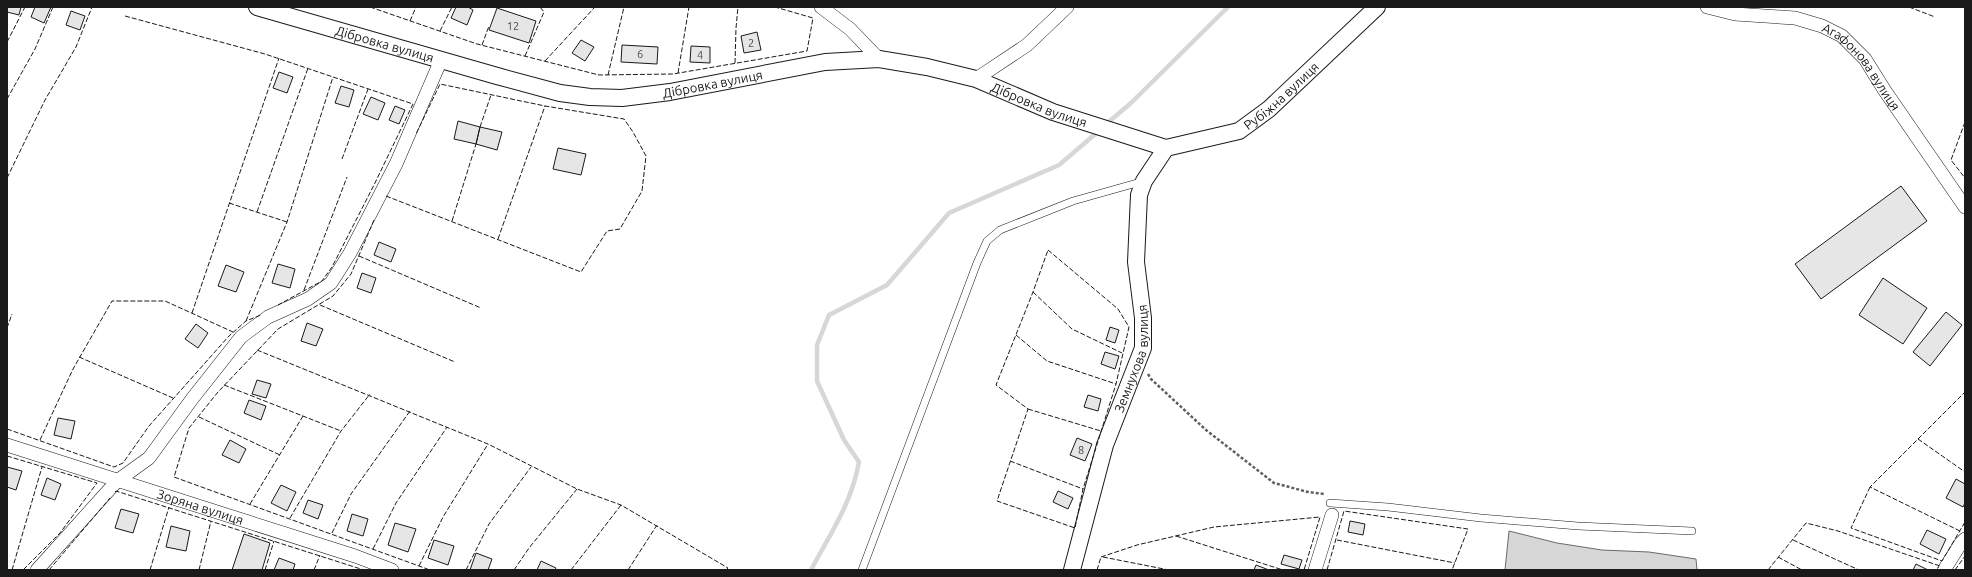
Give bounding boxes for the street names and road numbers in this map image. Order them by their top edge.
street label: Агафонова вулиця [1820,20,1903,113]
street label: Дібровка вулиця [334,23,436,65]
street label: Рубіжна вулиця [1241,59,1321,132]
street label: Дібровка вулиця [662,67,764,100]
street label: Дібровка вулиця [989,79,1089,129]
street label: Земнухова вулиця [1112,304,1150,414]
street label: Зоряна вулиця [155,486,245,527]

